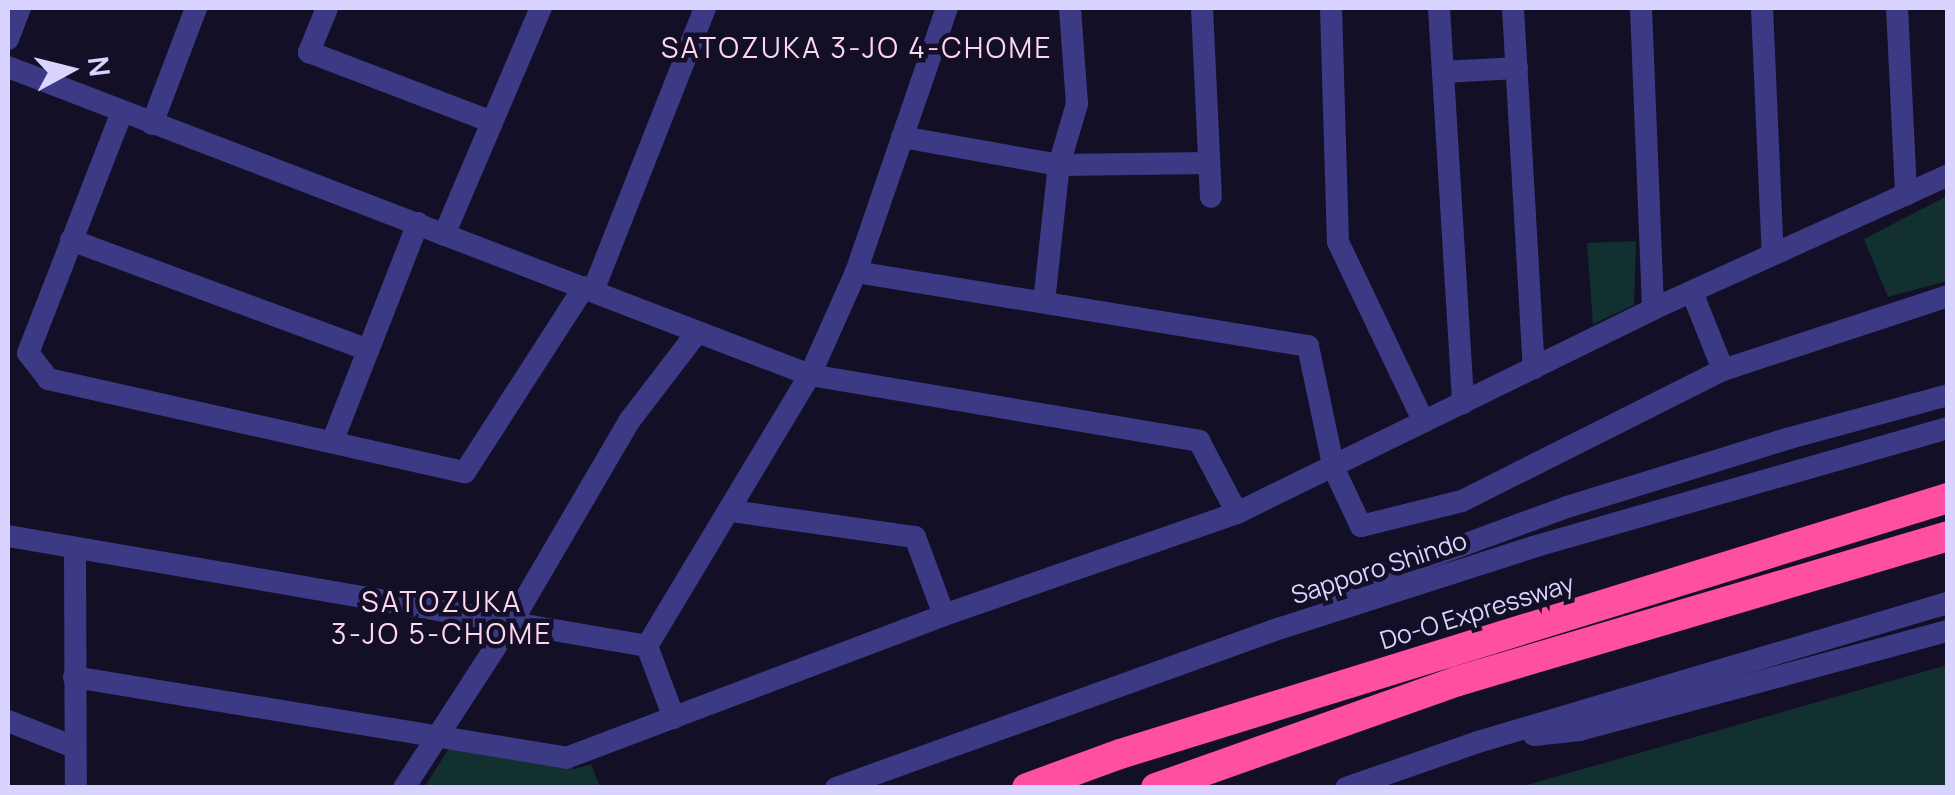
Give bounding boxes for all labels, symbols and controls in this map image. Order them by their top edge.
north arrow [20,20,120,120]
district label: SATOZUKA 3-JO 4-CHOME [661,30,1053,64]
text: N [80,54,120,79]
street label: Sapporo Shindo [1287,526,1471,610]
street label: Do-O Expressway [1376,568,1578,656]
district label: SATOZUKA 3-JO 5-CHOME [331,584,553,650]

